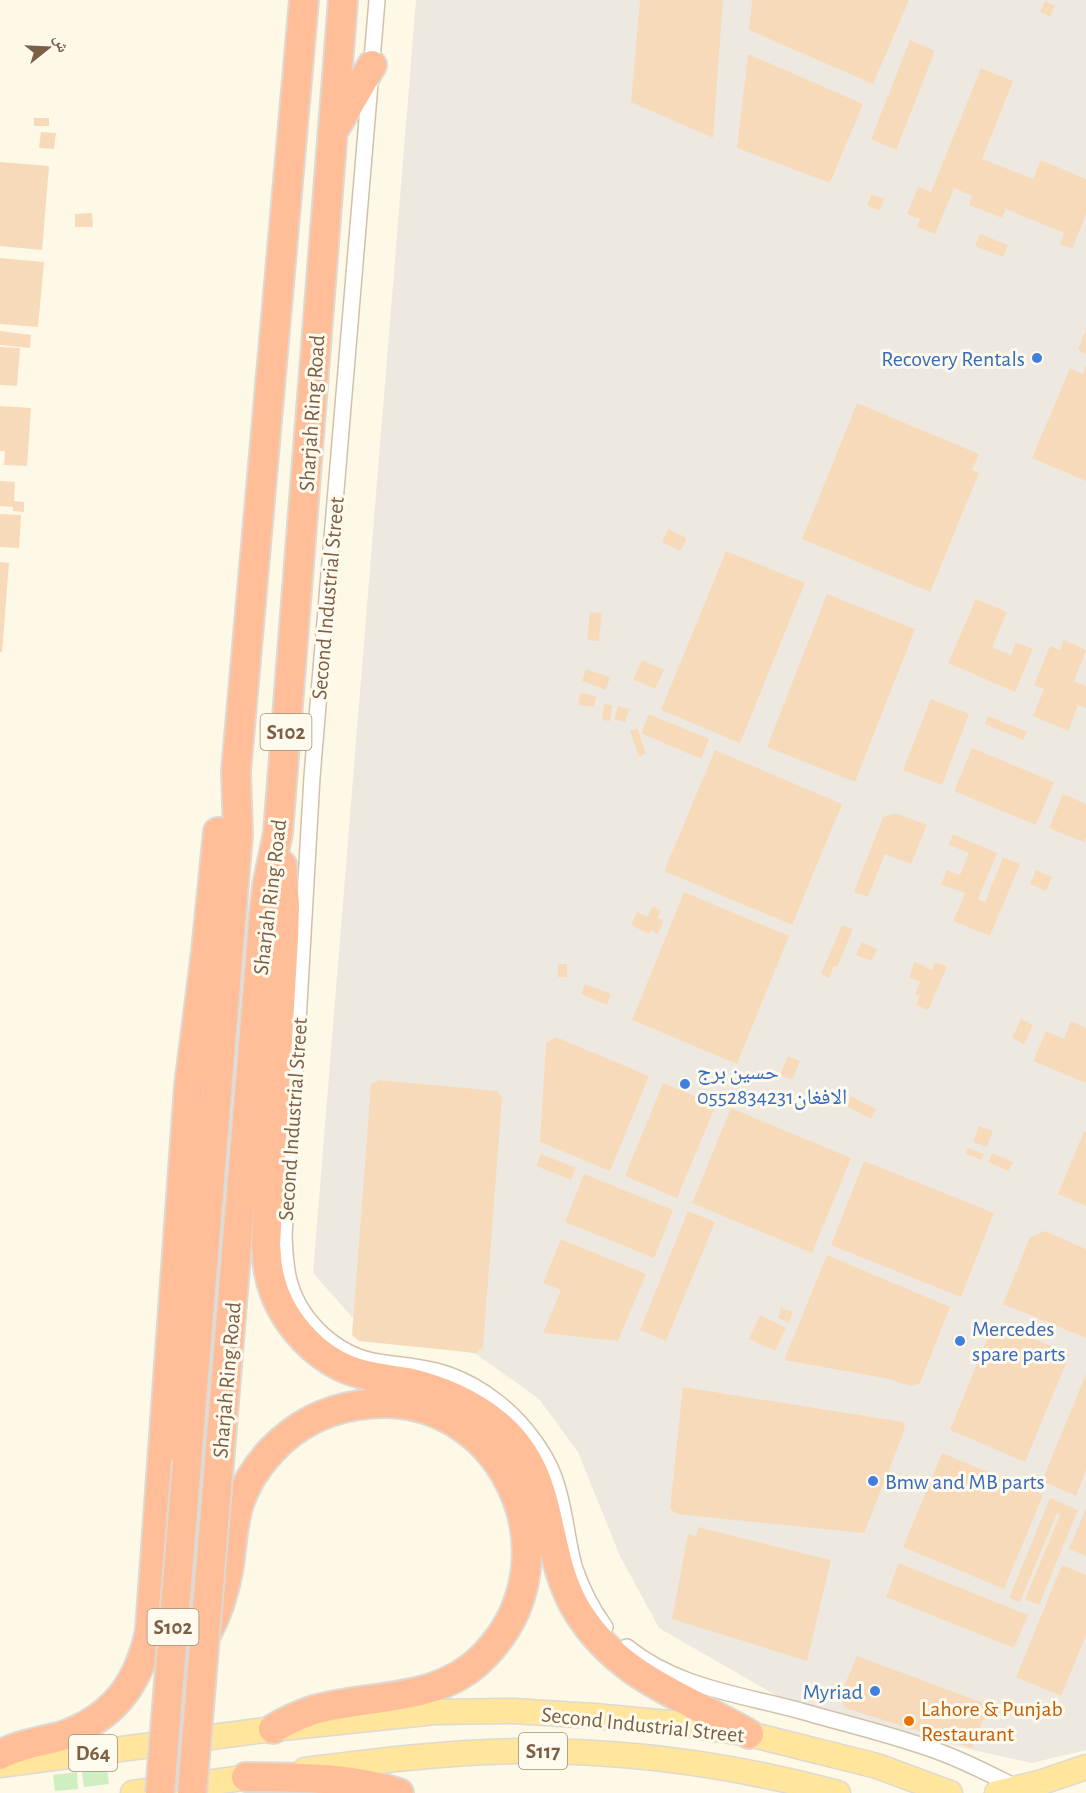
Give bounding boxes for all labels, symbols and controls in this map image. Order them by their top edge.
north arrow [18,18,78,78]
text: ش [50,33,72,55]
street label: Sharjah Ring Road [296,334,328,492]
place label: Recovery Rentals [881,348,1025,370]
marker: Recovery Rentals [1030,351,1044,365]
street label: Second Industrial Street [308,496,348,701]
road number: S102 [260,714,312,750]
street label: Sharjah Ring Road [250,818,290,976]
street label: Second Industrial Street [275,1017,311,1221]
place label: حسين برج الافغان0552834231 [697,1061,847,1110]
marker: حسين برج الافغان0552834231 [678,1077,692,1091]
street label: Sharjah Ring Road [209,1301,245,1459]
place label: Mercedes spare parts [972,1318,1066,1365]
marker: Mercedes spare parts [953,1334,967,1348]
place label: Bmw and MB parts [885,1471,1045,1493]
marker: Bmw and MB parts [866,1474,880,1488]
road number: S102 [148,1609,198,1645]
place label: Myriad [803,1681,863,1703]
marker: Myriad [868,1684,882,1698]
place label: Lahore & Punjab Restaurant [921,1698,1063,1745]
street label: Second Industrial Street [540,1703,745,1747]
marker: Lahore & Punjab Restaurant [902,1714,916,1728]
road number: S117 [519,1733,567,1769]
road number: D64 [69,1735,117,1771]

